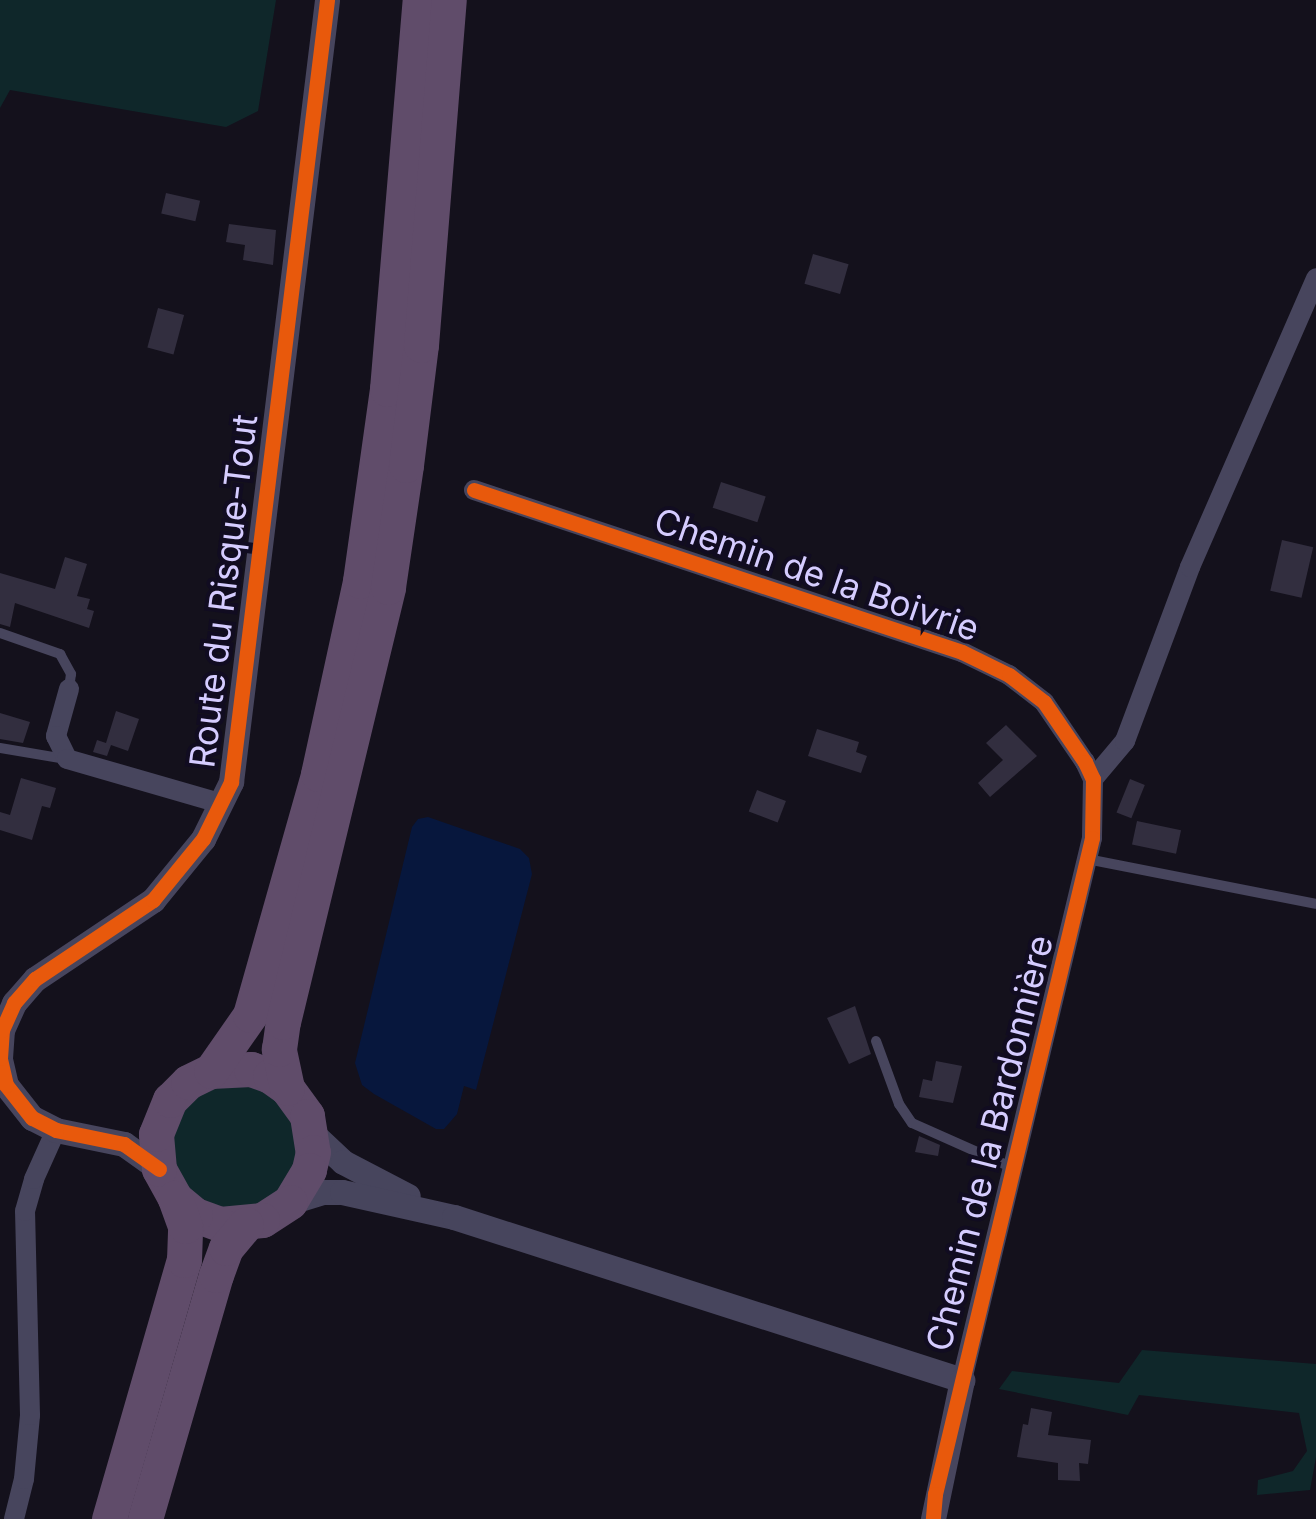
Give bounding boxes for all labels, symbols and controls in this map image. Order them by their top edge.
street label: Route du Risque-Tout [180,412,266,770]
street label: Chemin de la Boivrie [649,499,985,649]
street label: Chemin de la Bardonnière [917,931,1061,1355]

